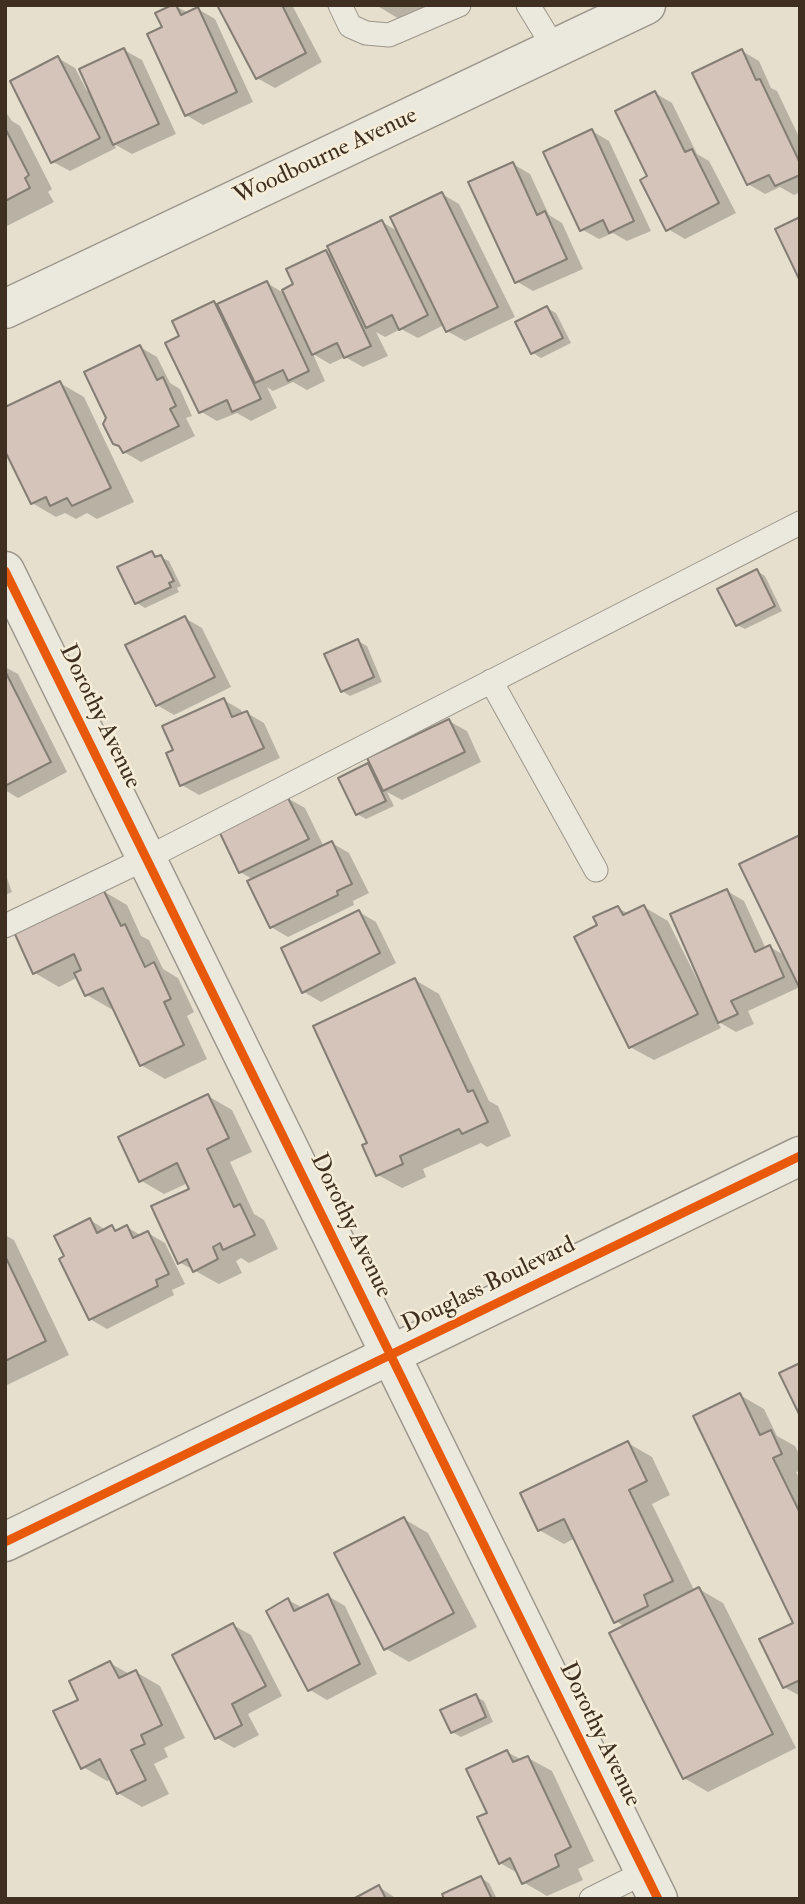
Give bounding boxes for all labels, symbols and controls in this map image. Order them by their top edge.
street label: Woodbourne Avenue [230,102,422,212]
street label: Dorothy Avenue [52,640,146,794]
street label: Dorothy Avenue [303,1149,397,1303]
street label: Douglass Boulevard [398,1232,580,1340]
street label: Dorothy Avenue [552,1658,646,1812]

